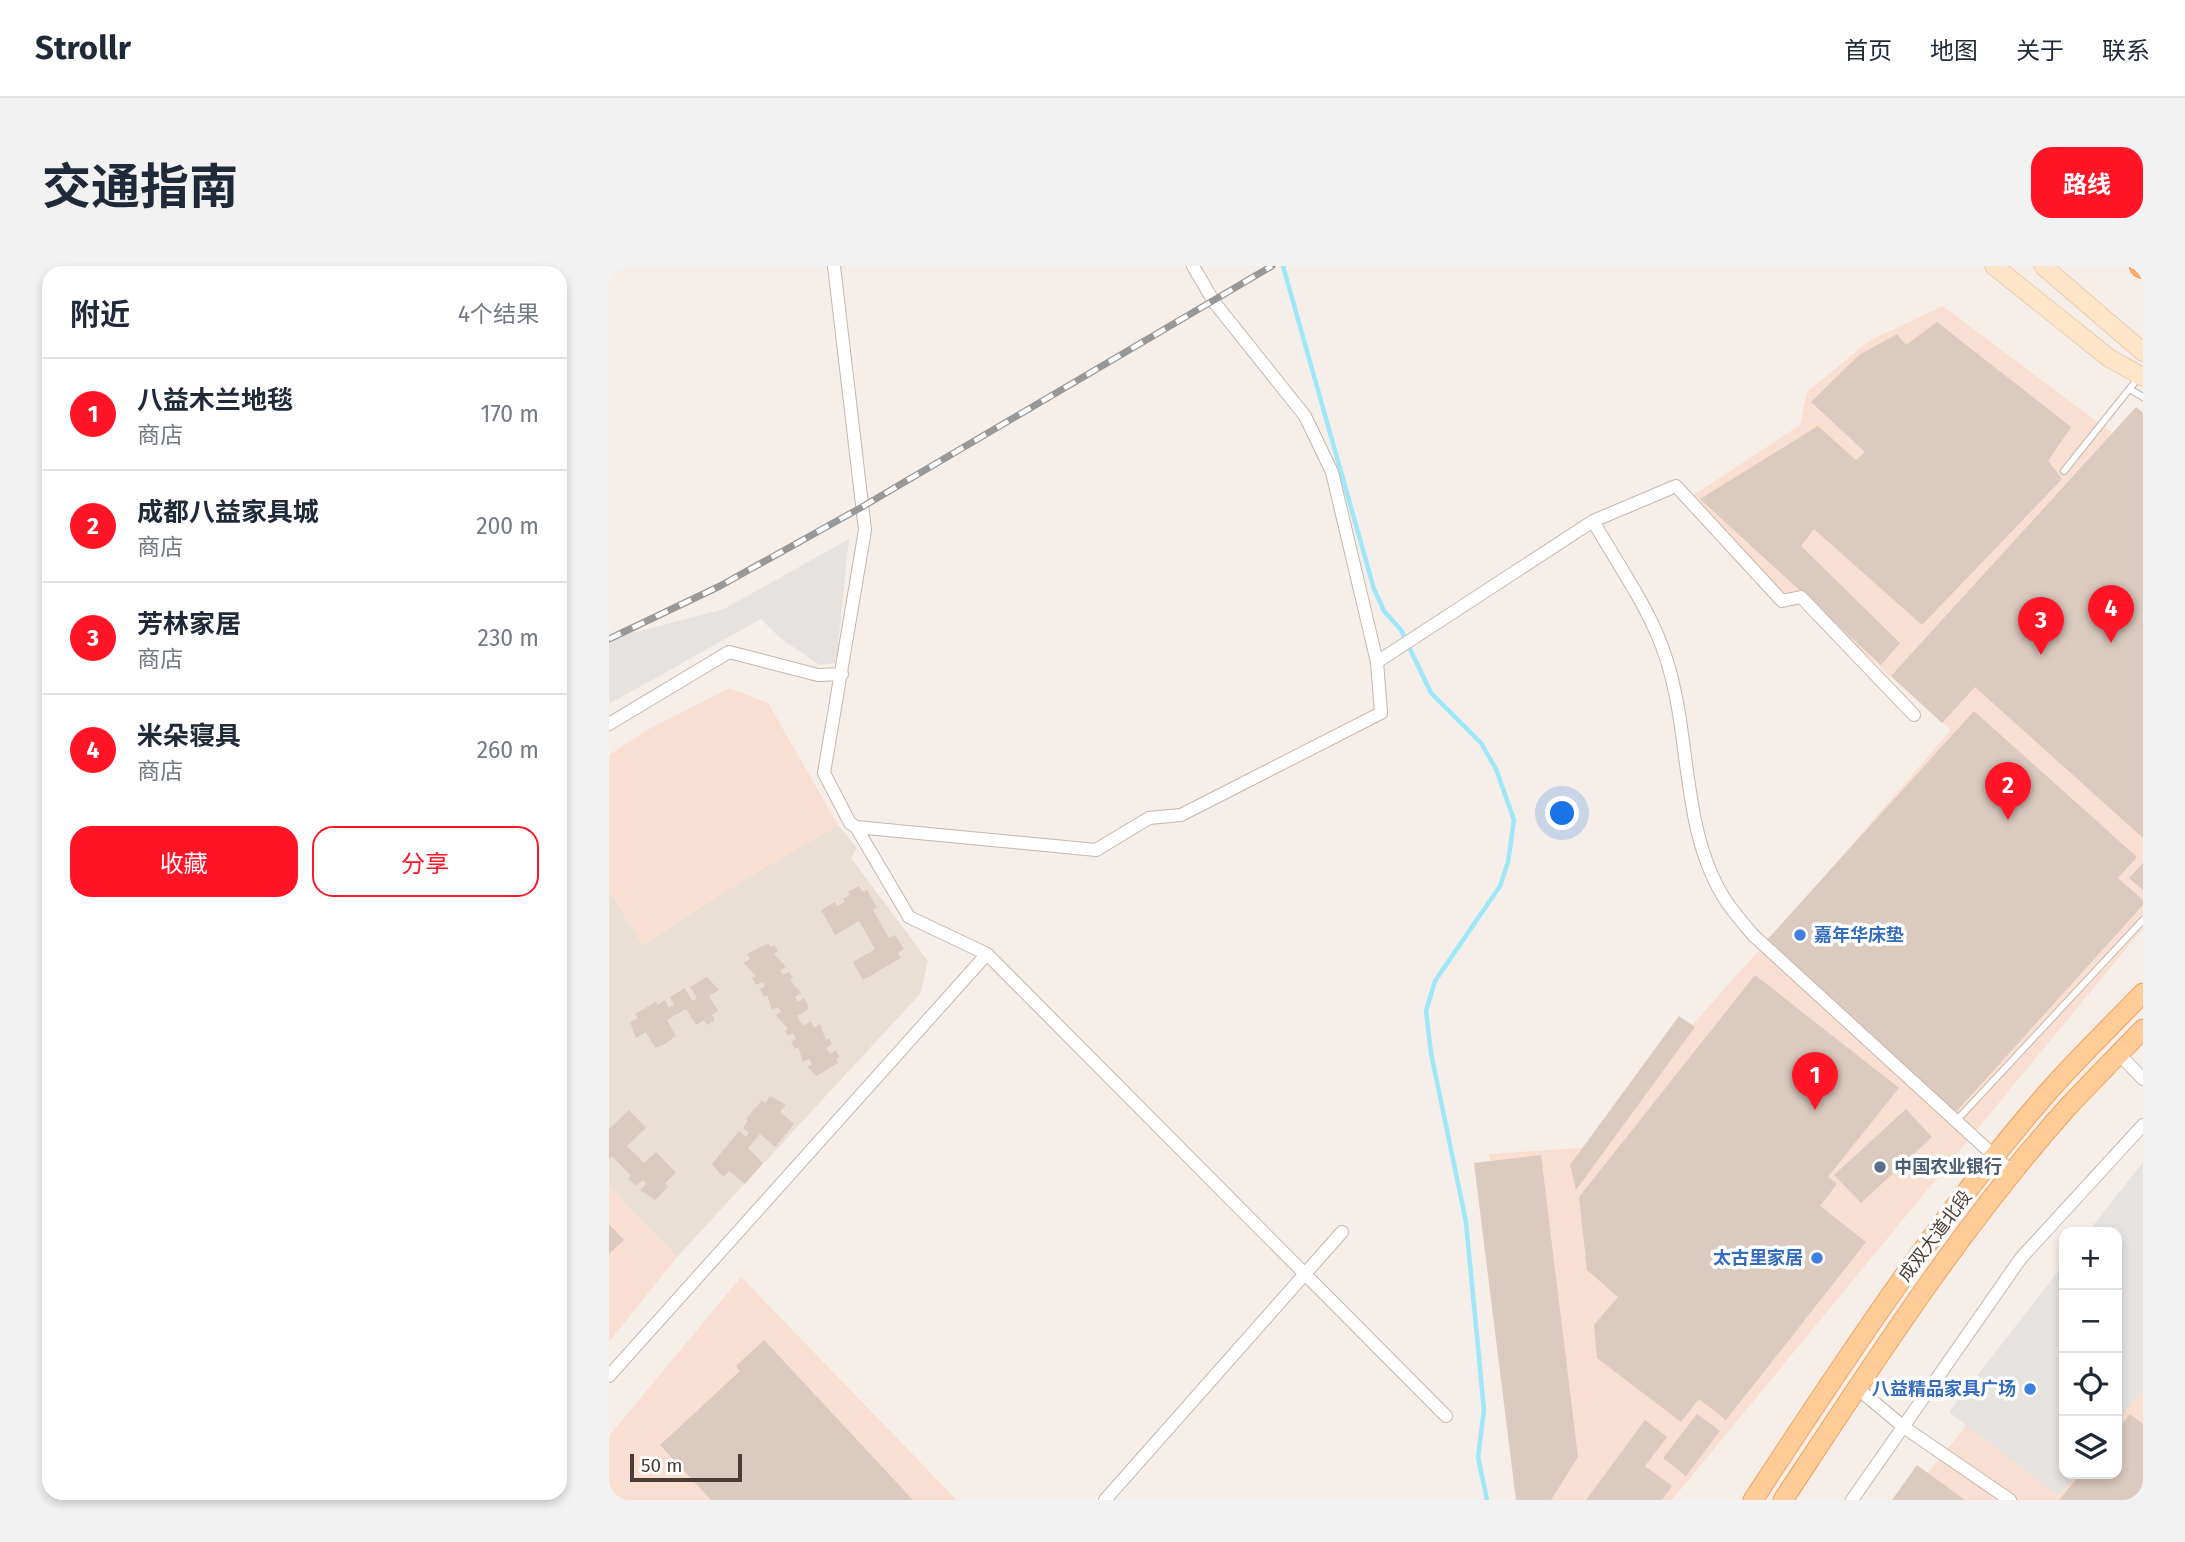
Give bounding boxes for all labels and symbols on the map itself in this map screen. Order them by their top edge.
pin: 4 [2088,585,2134,643]
pin: 3 [2018,597,2064,655]
pin: 2 [1985,762,2031,820]
your location [1545,796,1579,830]
place label: 嘉年华床垫 [1814,924,1904,946]
marker: 嘉年华床垫 [1792,927,1808,943]
pin: 1 [1792,1052,1838,1110]
place label: 中国农业银行 [1894,1156,2002,1178]
marker: 中国农业银行 [1872,1159,1888,1175]
street label: 成双大道北段 [1894,1186,1976,1286]
place label: 太古里家居 [1713,1247,1803,1269]
marker: 太古里家居 [1809,1250,1825,1266]
place label: 八益精品家具广场 [1872,1378,2016,1400]
marker: 八益精品家具广场 [2022,1381,2038,1397]
scale bar [630,1451,742,1483]

